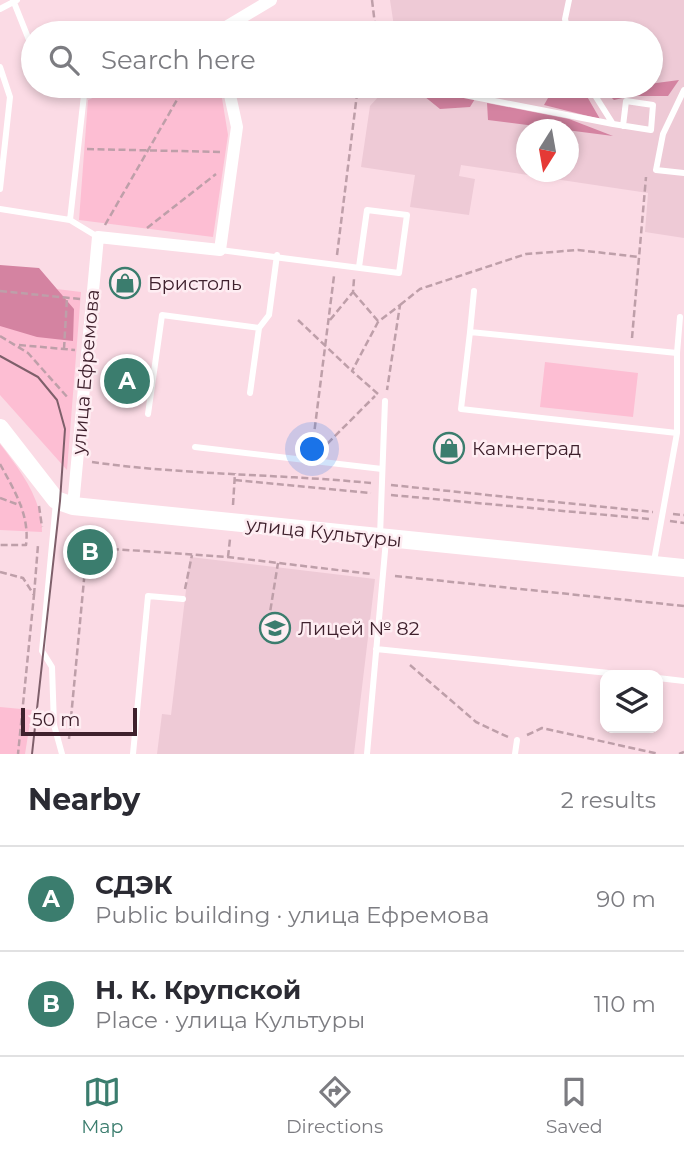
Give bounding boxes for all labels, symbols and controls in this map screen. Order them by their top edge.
search box [21,21,663,98]
icon: search [45,41,83,79]
text: Search here [101,44,256,76]
north arrow [516,119,579,182]
shop icon: Бристоль [108,266,142,300]
place label: Бристоль [148,272,242,295]
street label: улица Ефремова [67,288,104,457]
pin: A [104,355,150,407]
shop icon: Камнеград [432,431,466,465]
your location [295,432,329,466]
place label: Камнеград [472,437,581,460]
street label: улица Культуры [244,513,403,552]
pin: B [67,526,113,578]
school or university icon: Лицей № 82 [258,611,292,645]
place label: Лицей № 82 [298,617,420,640]
map controls [600,670,663,733]
button: layers [600,670,663,733]
scale bar [21,705,136,737]
text: 50 m [32,708,80,731]
text: Nearby [28,781,140,818]
text: 2 results [561,786,656,814]
text: СДЭК [95,869,173,901]
text: A [42,885,60,913]
text: 90 m [596,885,656,913]
text: Public building · улица Ефремова [95,901,489,929]
text: Н. К. Крупской [95,974,301,1006]
text: B [42,990,60,1018]
text: 110 m [594,990,656,1018]
text: Place · улица Культуры [95,1006,365,1034]
tab: Map [81,1073,123,1138]
tab: Directions [286,1073,383,1138]
tab: Saved [546,1073,603,1138]

